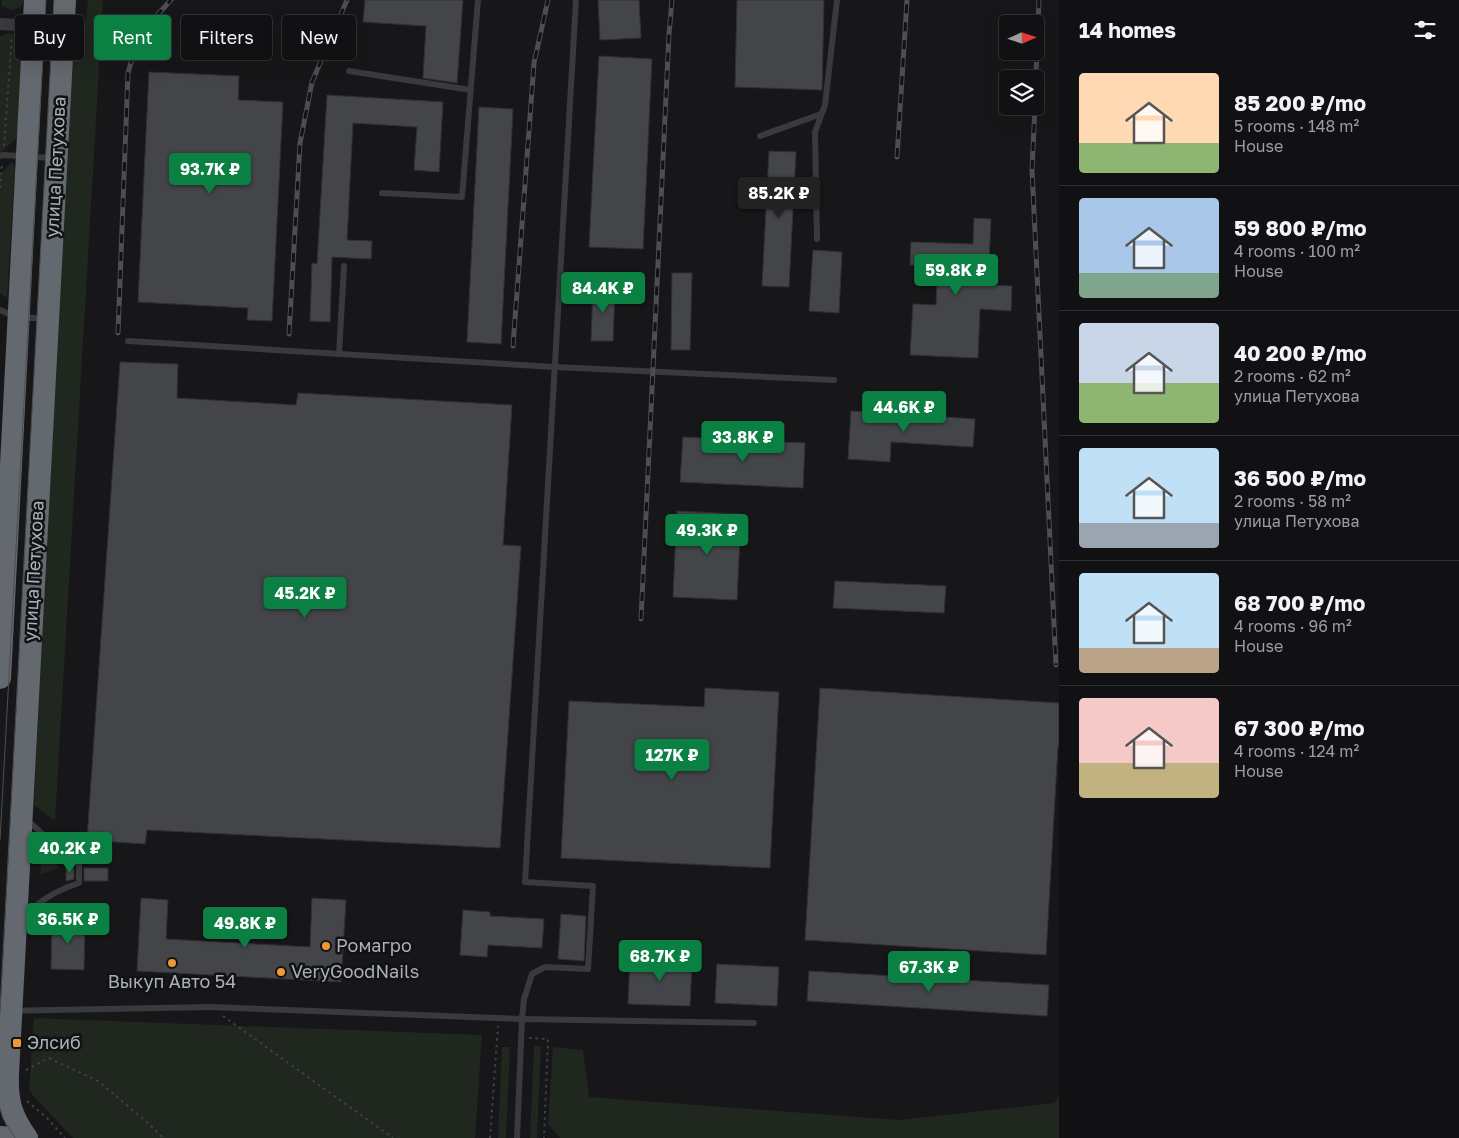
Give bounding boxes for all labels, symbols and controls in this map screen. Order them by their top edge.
chip: Buy [15,15,84,60]
chip: Rent [94,15,171,60]
chip: Filters [181,15,272,60]
chip: New [282,15,356,60]
north arrow [999,15,1044,60]
map controls [999,15,1044,115]
icon: filters [1411,16,1439,44]
text: 14 homes [1079,17,1176,43]
button: layers [999,70,1044,115]
text: 85 200 ₽/mo [1234,90,1366,116]
icon: home [1119,93,1179,153]
street label: улица Петухова [40,96,70,238]
text: 5 rooms · 148 m² [1234,116,1359,136]
text: House [1234,136,1283,156]
pin: 93.7K ₽ [164,152,256,195]
text: 93.7K ₽ [180,159,240,179]
pin: 85.2K ₽ [733,176,825,219]
text: 85.2K ₽ [748,183,810,203]
text: 59 800 ₽/mo [1234,215,1367,241]
icon: home [1119,218,1179,278]
text: 4 rooms · 100 m² [1234,241,1360,261]
pin: 59.8K ₽ [910,254,1002,296]
text: 59.8K ₽ [925,260,987,280]
text: House [1234,261,1283,281]
pin: 84.4K ₽ [557,272,649,314]
text: 84.4K ₽ [572,278,634,298]
text: 40 200 ₽/mo [1234,340,1367,366]
icon: home [1119,343,1179,403]
text: 2 rooms · 62 m² [1234,366,1351,386]
text: улица Петухова [1234,386,1359,406]
pin: 44.6K ₽ [858,390,950,433]
text: 44.6K ₽ [873,397,935,417]
pin: 33.8K ₽ [697,420,789,463]
text: 33.8K ₽ [712,427,774,447]
text: 36 500 ₽/mo [1234,465,1366,491]
icon: home [1119,468,1179,528]
text: 2 rooms · 58 m² [1234,491,1351,511]
street label: улица Петухова [18,500,48,642]
text: улица Петухова [1234,511,1359,531]
pin: 49.3K ₽ [661,514,753,556]
text: 49.3K ₽ [676,520,738,540]
pin: 45.2K ₽ [259,576,351,619]
text: 45.2K ₽ [274,583,336,603]
text: 68 700 ₽/mo [1234,590,1365,616]
icon: home [1119,593,1179,653]
text: 4 rooms · 96 m² [1234,616,1352,636]
text: House [1234,636,1283,656]
text: 67 300 ₽/mo [1234,715,1365,741]
icon: home [1119,718,1179,778]
pin: 127K ₽ [631,738,713,781]
text: 4 rooms · 124 m² [1234,741,1359,761]
text: 127K ₽ [645,745,699,765]
text: House [1234,761,1283,781]
pin: 40.2K ₽ [24,832,116,874]
text: 40.2K ₽ [39,838,101,858]
pin: 36.5K ₽ [22,902,114,945]
pin: 49.8K ₽ [199,906,291,949]
text: 36.5K ₽ [37,909,99,929]
text: 49.8K ₽ [214,913,276,933]
place label: Ромагро [336,934,412,956]
marker: Ромагро [320,940,332,952]
pin: 68.7K ₽ [614,940,706,982]
text: 68.7K ₽ [630,946,690,966]
pin: 67.3K ₽ [883,950,975,993]
marker: Выкуп Авто 54 [166,957,178,969]
text: 67.3K ₽ [899,957,959,977]
place label: VeryGoodNails [291,960,419,982]
marker: VeryGoodNails [275,966,287,978]
place label: Выкуп Авто 54 [108,970,236,992]
place label: Элсиб [27,1031,81,1053]
marker: Элсиб [11,1037,23,1049]

